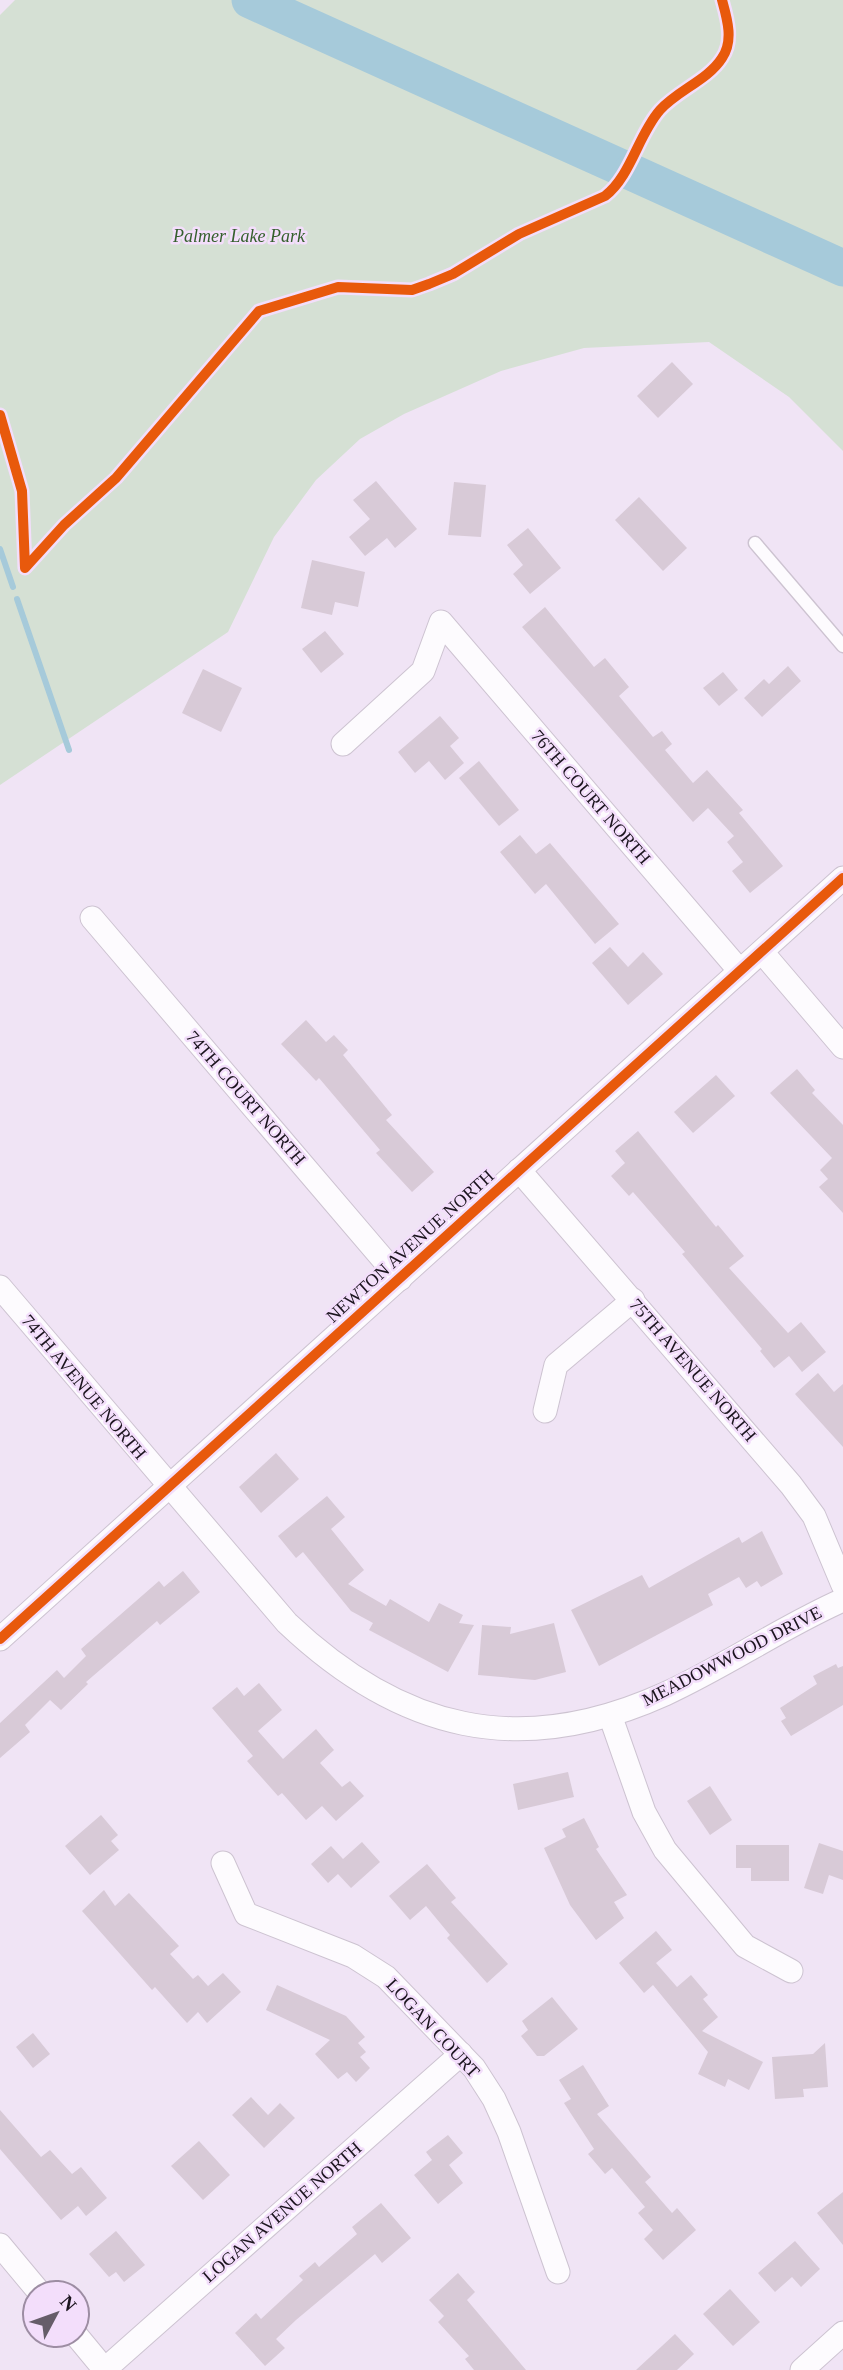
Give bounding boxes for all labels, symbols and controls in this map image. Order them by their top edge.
park label: Palmer Lake Park [172,226,306,246]
street label: 76TH COURT NORTH [527,726,655,868]
street label: 74TH COURT NORTH [182,1027,310,1169]
street label: NEWTON AVENUE NORTH [322,1166,498,1326]
street label: 75TH AVENUE NORTH [626,1295,760,1445]
street label: 74TH AVENUE NORTH [18,1311,150,1463]
street label: MEADOWWOOD DRIVE [639,1602,825,1710]
street label: LOGAN COURT [382,1975,484,2081]
street label: LOGAN AVENUE NORTH [199,2138,365,2286]
north arrow [21,2279,91,2349]
text: N [56,2291,81,2315]

